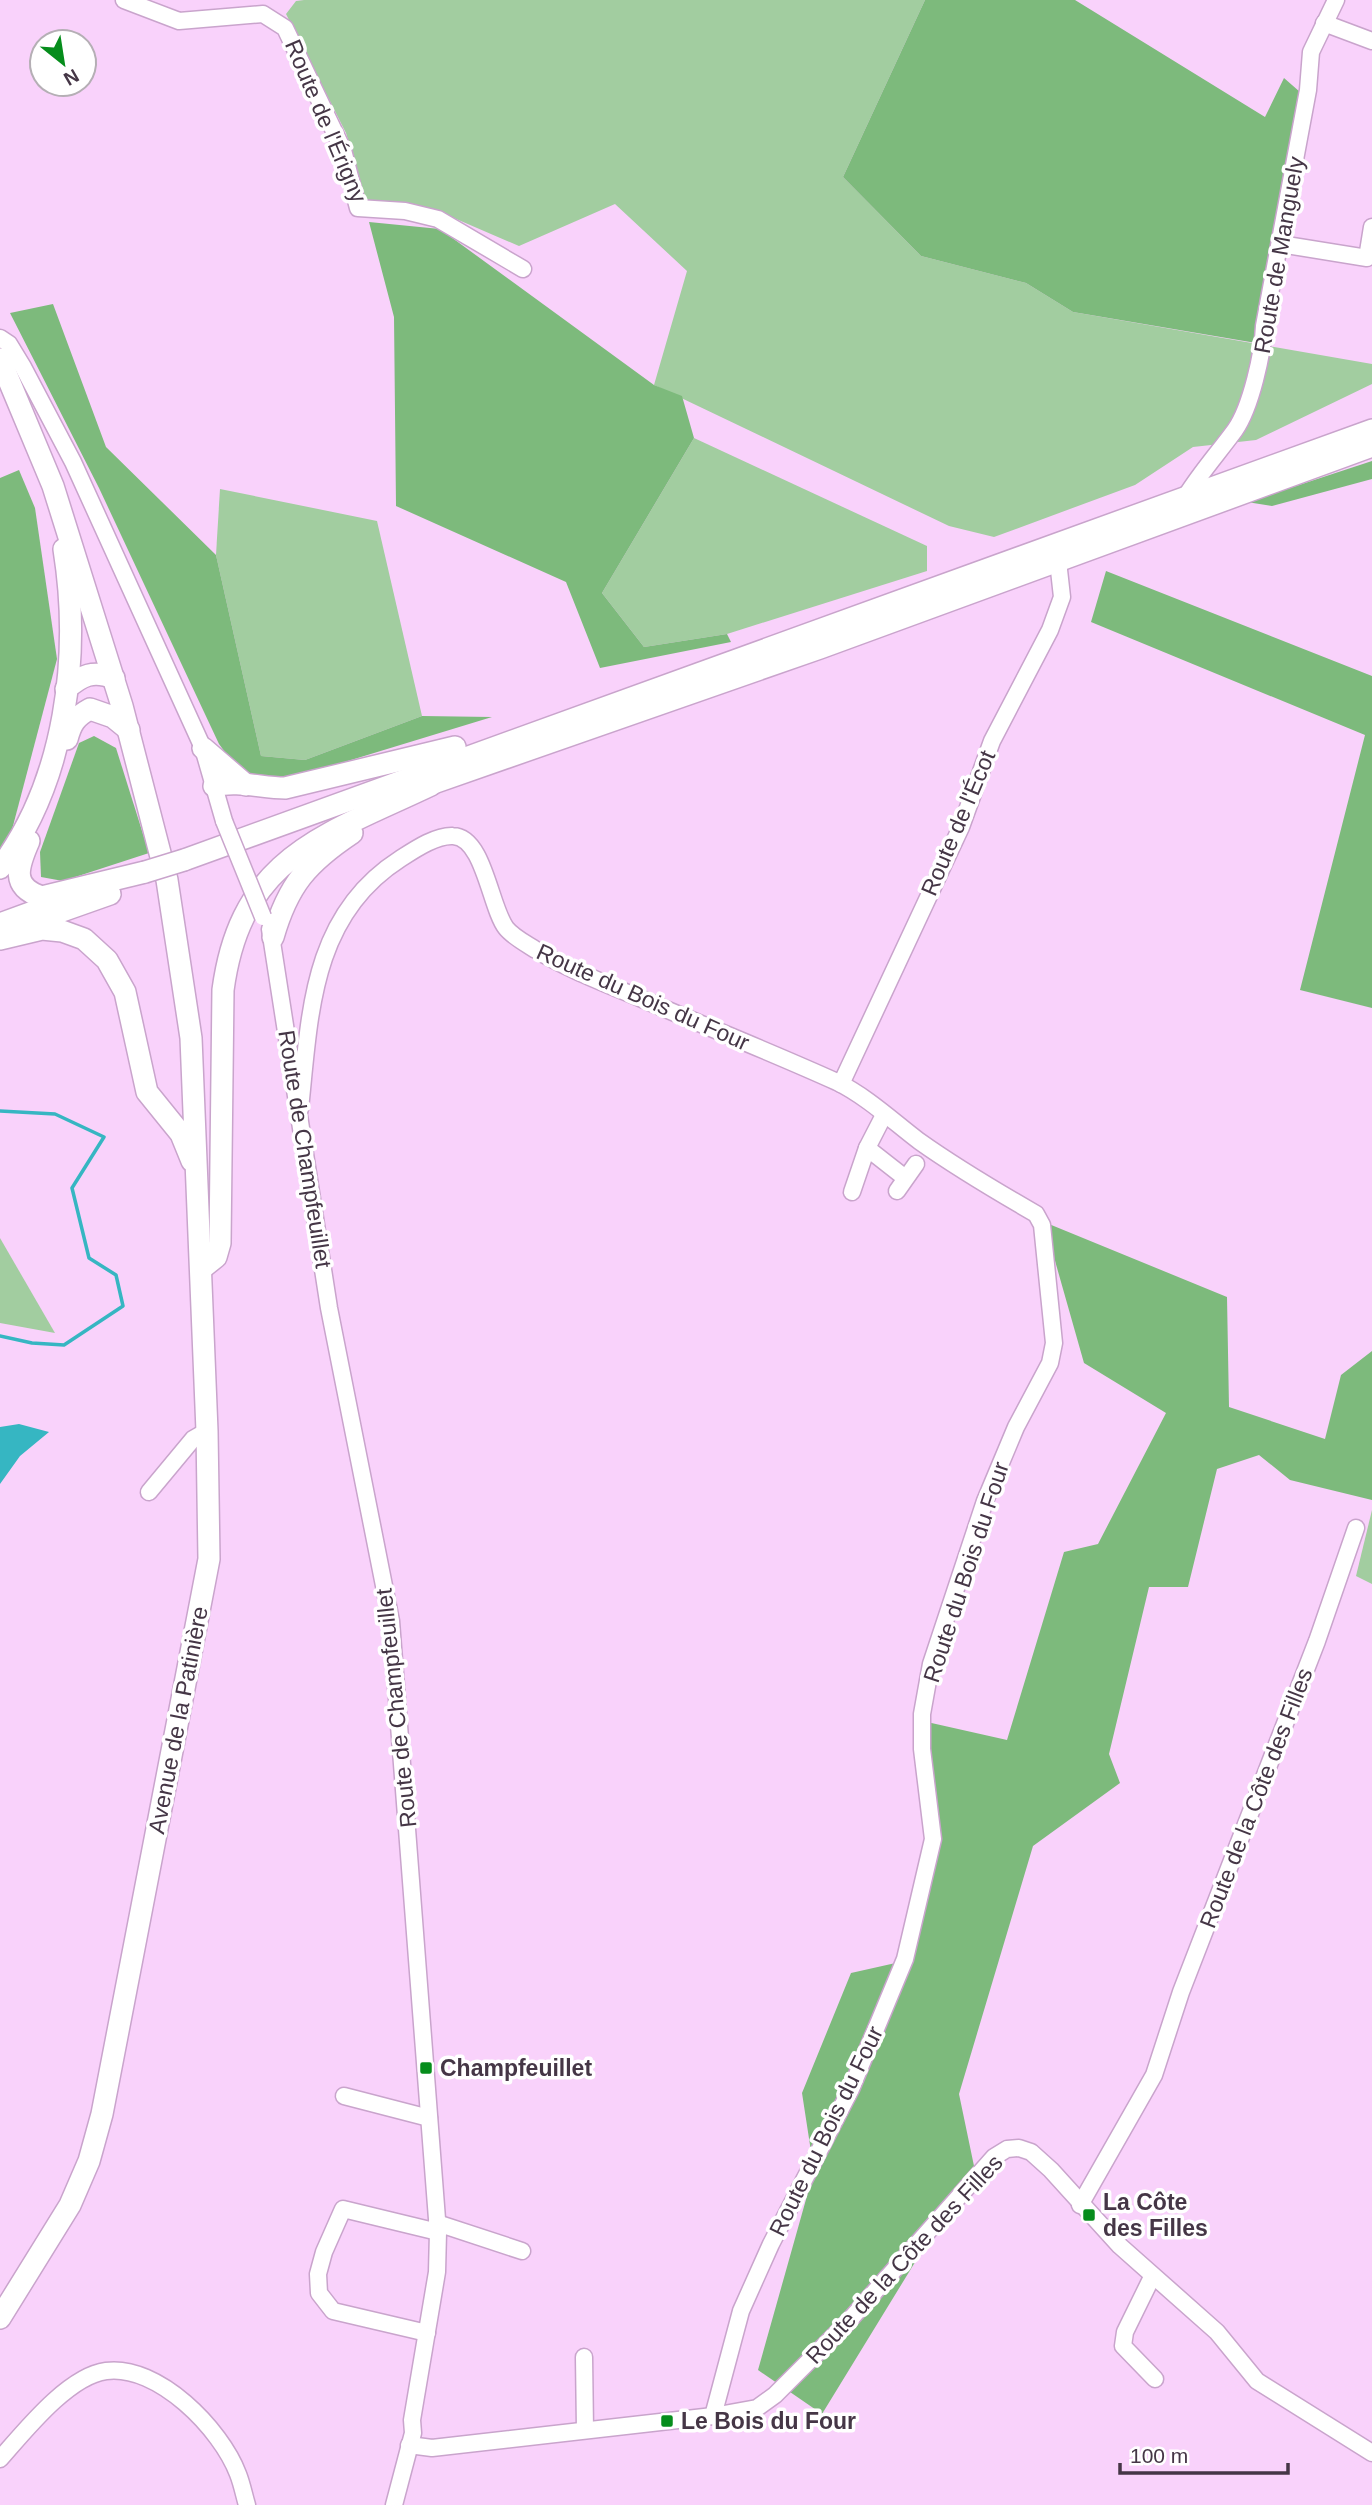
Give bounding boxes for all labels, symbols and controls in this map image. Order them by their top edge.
north arrow [28,28,98,98]
street label: Route de l'Érigny [280,36,372,207]
text: N [60,65,82,90]
street label: Route de Manguely [1249,154,1309,355]
street label: Route de l'Écot [916,746,1001,900]
street label: Route du Bois du Four [533,938,754,1056]
street label: Route de Champfeuillet [273,1028,337,1270]
street label: Route du Bois du Four [918,1458,1014,1685]
street label: Route de Champfeuillet [370,1587,421,1829]
street label: Avenue de la Patinière [143,1604,213,1836]
street label: Route de la Côte des Filles [1194,1664,1318,1932]
street label: Route du Bois du Four [764,2022,888,2240]
place label: Champfeuillet [440,2055,592,2081]
marker: Champfeuillet [418,2060,434,2076]
street label: Route de la Côte des Filles [800,2149,1008,2369]
place label: La Côte des Filles [1103,2189,1208,2241]
marker: La Côte des Filles [1081,2207,1097,2223]
place label: Le Bois du Four [681,2408,856,2434]
marker: Le Bois du Four [659,2413,675,2429]
scale bar [1120,2432,1288,2476]
text: 100 m [1130,2444,1188,2467]

